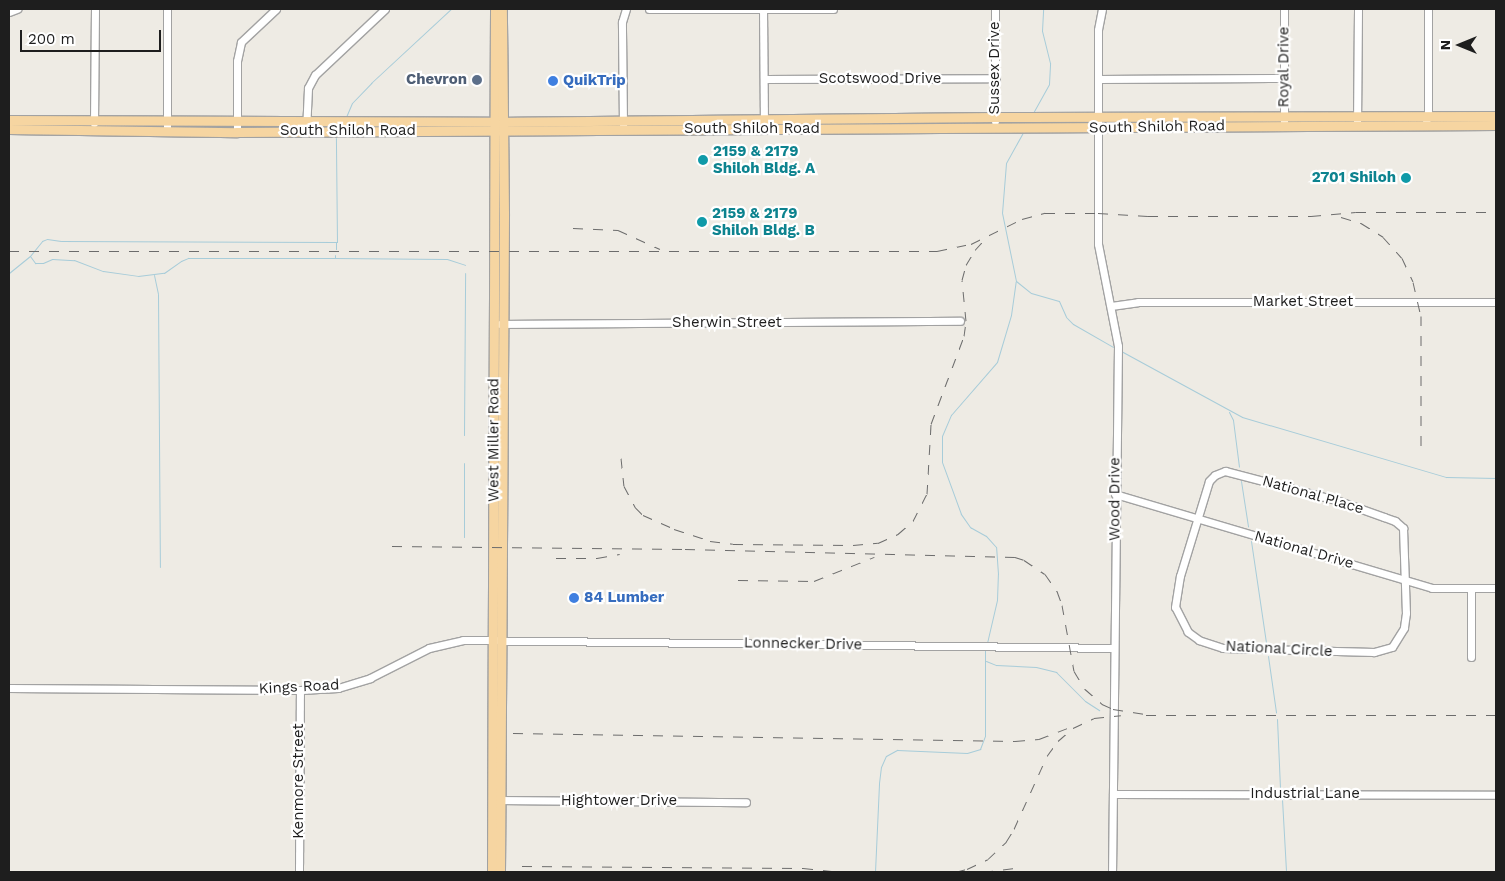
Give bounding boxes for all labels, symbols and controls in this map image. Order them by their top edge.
scale bar [22,20,164,52]
north arrow [1435,20,1485,70]
street label: Sussex Drive [986,21,1004,115]
street label: Royal Drive [1275,26,1293,108]
text: 200 m [28,30,75,48]
text: N [1437,40,1453,50]
street label: Scotswood Drive [819,70,941,88]
place label: Chevron [406,71,467,89]
place label: QuikTrip [563,72,626,90]
marker: Chevron [471,74,483,86]
marker: QuikTrip [547,75,559,87]
street label: South Shiloh Road [1089,117,1225,137]
street label: South Shiloh Road [684,120,820,138]
street label: South Shiloh Road [280,122,416,140]
place label: 2159 & 2179 Shiloh Bldg. A [713,142,816,177]
marker: 2159 & 2179 Shiloh Bldg. A [697,154,709,166]
place label: 2701 Shiloh [1312,169,1396,187]
marker: 2701 Shiloh [1400,172,1412,184]
place label: 2159 & 2179 Shiloh Bldg. B [712,204,815,239]
marker: 2159 & 2179 Shiloh Bldg. B [696,216,708,228]
street label: Market Street [1253,293,1353,311]
street label: Sherwin Street [672,314,782,332]
street label: West Miller Road [485,378,503,502]
street label: Wood Drive [1106,457,1124,541]
street label: National Place [1260,472,1366,518]
street label: National Drive [1252,527,1356,573]
place label: 84 Lumber [584,589,664,607]
marker: 84 Lumber [568,592,580,604]
street label: Lonnecker Drive [743,634,863,654]
street label: National Circle [1225,637,1333,661]
street label: Kings Road [258,676,340,698]
street label: Kenmore Street [290,723,308,839]
street label: Industrial Lane [1250,785,1360,803]
street label: Hightower Drive [561,792,677,810]

